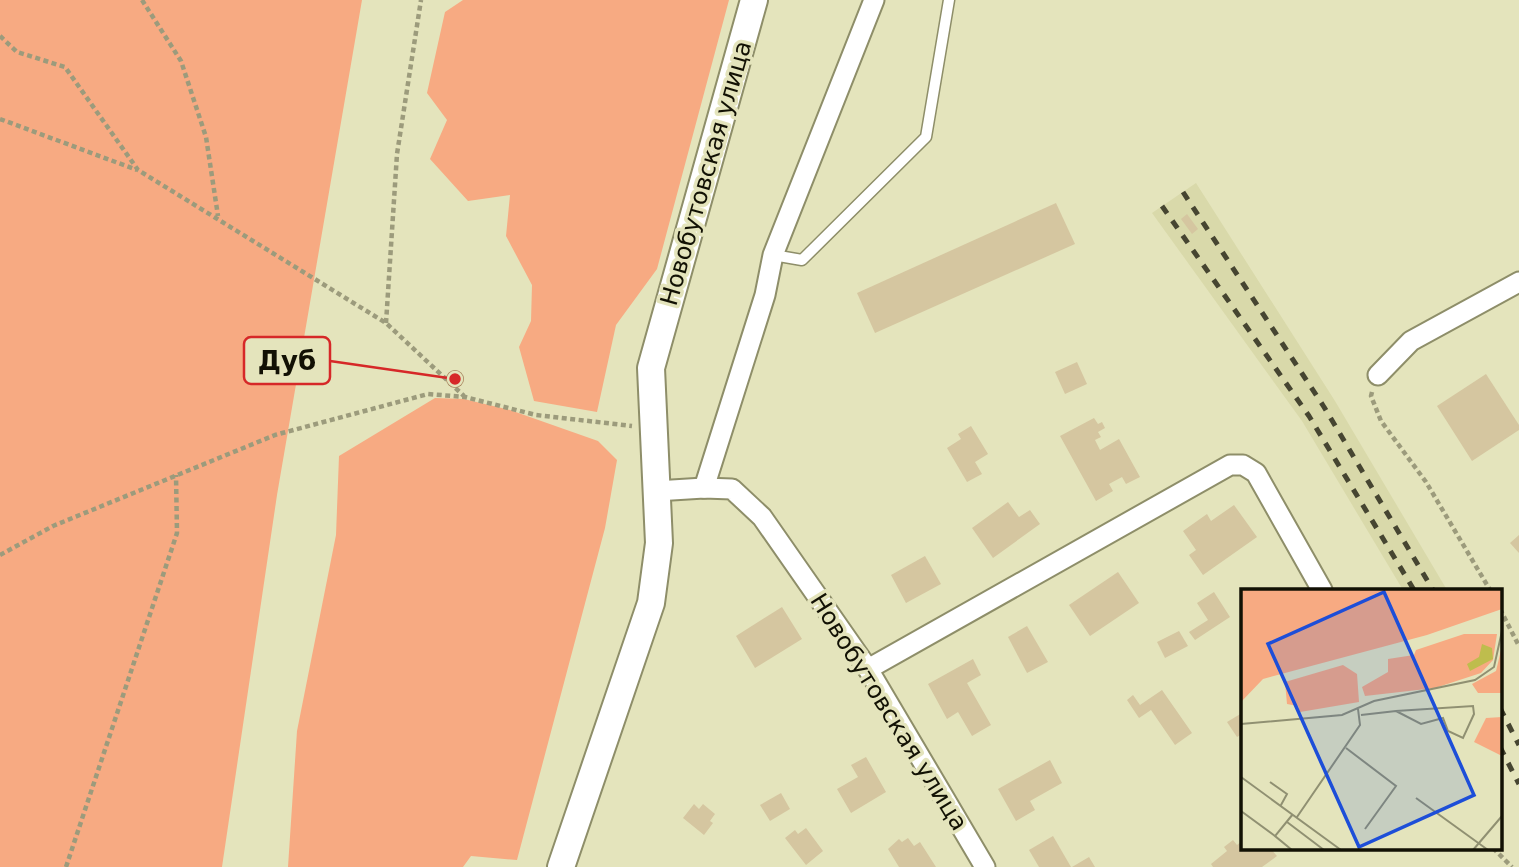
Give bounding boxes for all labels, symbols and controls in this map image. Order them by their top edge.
street label: Новобутовская улица [655,37,757,309]
callout: Дуб [244,337,330,384]
text: Дуб [258,346,316,376]
street label: Новобутовская улица [805,588,973,836]
inset map [1241,589,1502,850]

